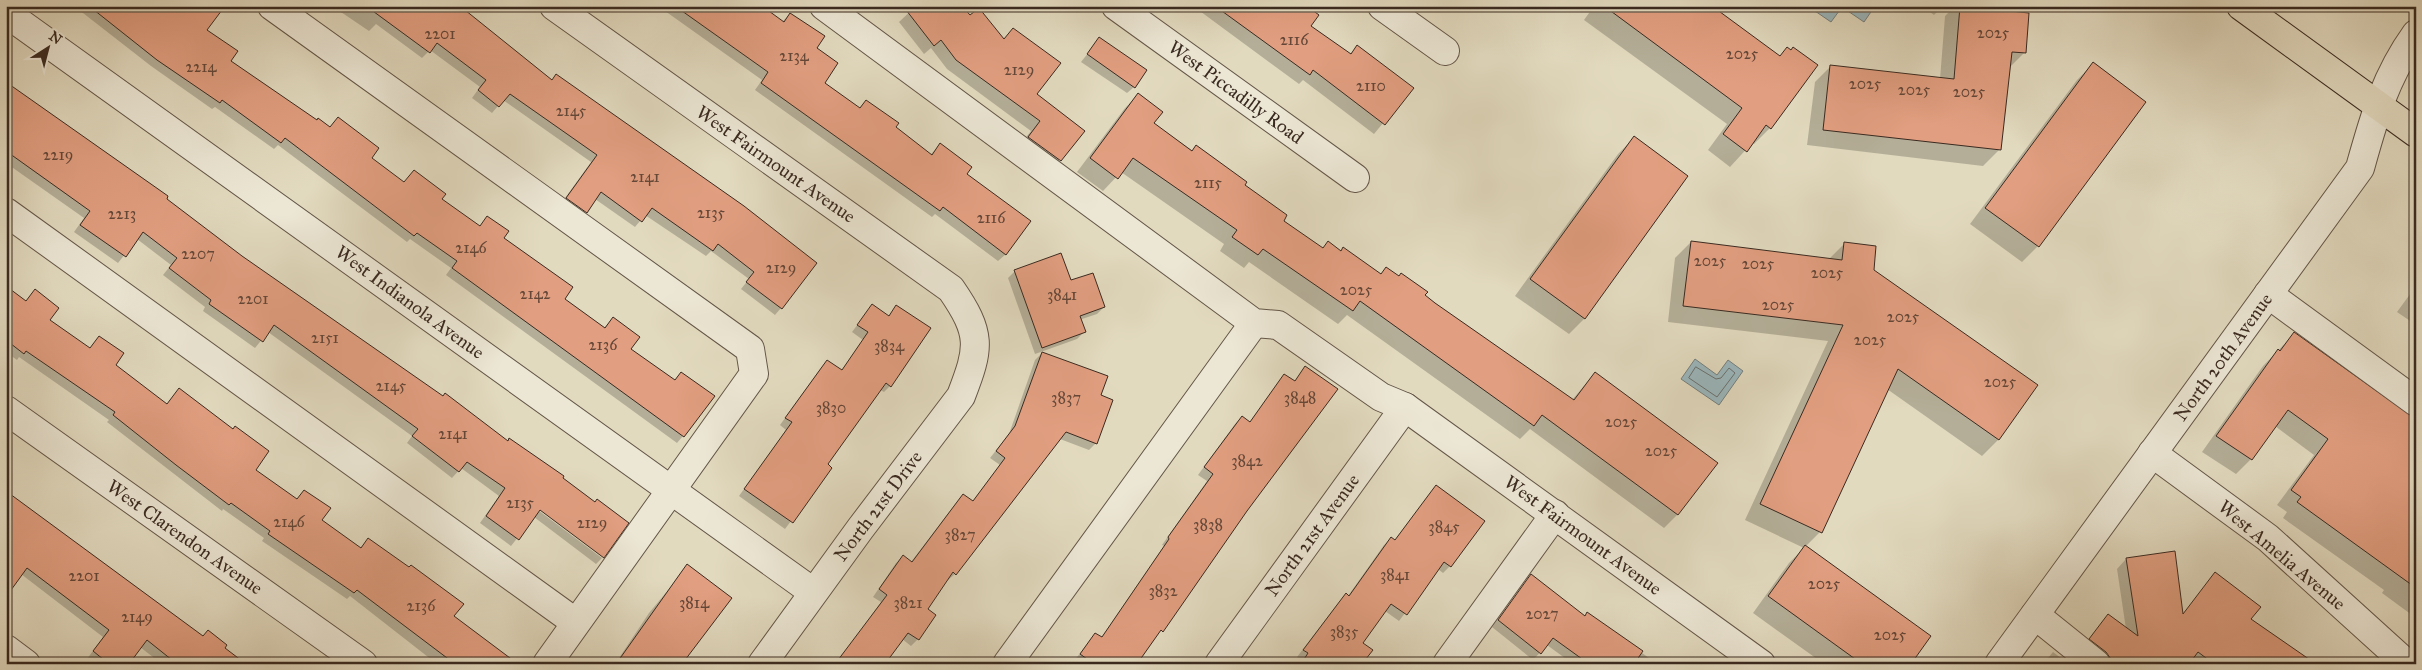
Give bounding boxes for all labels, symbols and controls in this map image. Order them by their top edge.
north arrow [22,22,72,72]
house number: 2025 [1977,23,2010,42]
house number: 2201 [424,24,456,43]
text: N [46,28,65,48]
house number: 2116 [1280,30,1309,49]
street label: West Piccadilly Road [1164,35,1308,149]
house number: 2025 [1726,44,1759,63]
house number: 2134 [779,46,810,65]
house number: 2214 [186,57,218,76]
house number: 2129 [1004,60,1034,79]
house number: 2025 [1849,74,1882,93]
house number: 2110 [1356,76,1386,95]
house number: 2025 [1898,80,1931,99]
house number: 2025 [1953,82,1986,101]
street label: West Fairmount Avenue [692,100,860,228]
house number: 2145 [556,101,587,120]
house number: 2219 [43,145,73,164]
house number: 2141 [630,167,660,186]
house number: 2115 [1194,173,1222,192]
house number: 2135 [697,203,726,222]
house number: 2213 [108,204,136,223]
house number: 2116 [977,208,1006,227]
house number: 2146 [455,238,487,257]
street label: West Indianola Avenue [331,240,489,364]
house number: 2207 [181,244,215,263]
house number: 2025 [1694,251,1727,270]
house number: 2025 [1742,254,1775,273]
house number: 2129 [766,258,796,277]
house number: 2025 [1811,263,1844,282]
house number: 2025 [1340,280,1373,299]
house number: 2142 [519,284,551,303]
house number: 3841 [1047,285,1077,304]
street label: North 20th Avenue [2169,288,2277,426]
house number: 2201 [237,289,269,308]
house number: 2025 [1762,295,1795,314]
house number: 2025 [1887,307,1920,326]
house number: 2151 [311,328,339,347]
house number: 2025 [1854,330,1887,349]
house number: 2136 [589,335,618,354]
house number: 3834 [874,336,905,355]
house number: 2025 [1984,372,2017,391]
house number: 2145 [376,376,407,395]
house number: 3837 [1051,388,1081,407]
house number: 3848 [1284,388,1316,407]
house number: 3830 [816,398,846,417]
house number: 2025 [1605,412,1638,431]
house number: 2141 [438,424,468,443]
house number: 2025 [1645,441,1678,460]
street label: North 21st Drive [829,446,927,566]
house number: 3842 [1231,451,1263,470]
street label: North 21st Avenue [1260,469,1364,601]
street label: West Fairmount Avenue [1500,470,1666,600]
street label: West Clarendon Avenue [103,475,267,599]
house number: 2135 [506,493,535,512]
street label: West Amelia Avenue [2214,495,2350,615]
house number: 2146 [273,512,305,531]
house number: 2129 [577,513,607,532]
house number: 3838 [1193,515,1223,534]
house number: 3845 [1428,517,1460,536]
house number: 3827 [945,525,975,544]
house number: 3841 [1380,565,1410,584]
house number: 2201 [68,566,100,585]
house number: 2025 [1808,574,1841,593]
house number: 3832 [1148,581,1178,600]
house number: 3814 [679,593,710,612]
house number: 3821 [893,593,923,612]
house number: 2136 [407,596,436,615]
house number: 2027 [1525,604,1559,623]
house number: 2149 [121,607,153,626]
house number: 3835 [1330,622,1359,641]
house number: 2025 [1874,625,1907,644]

